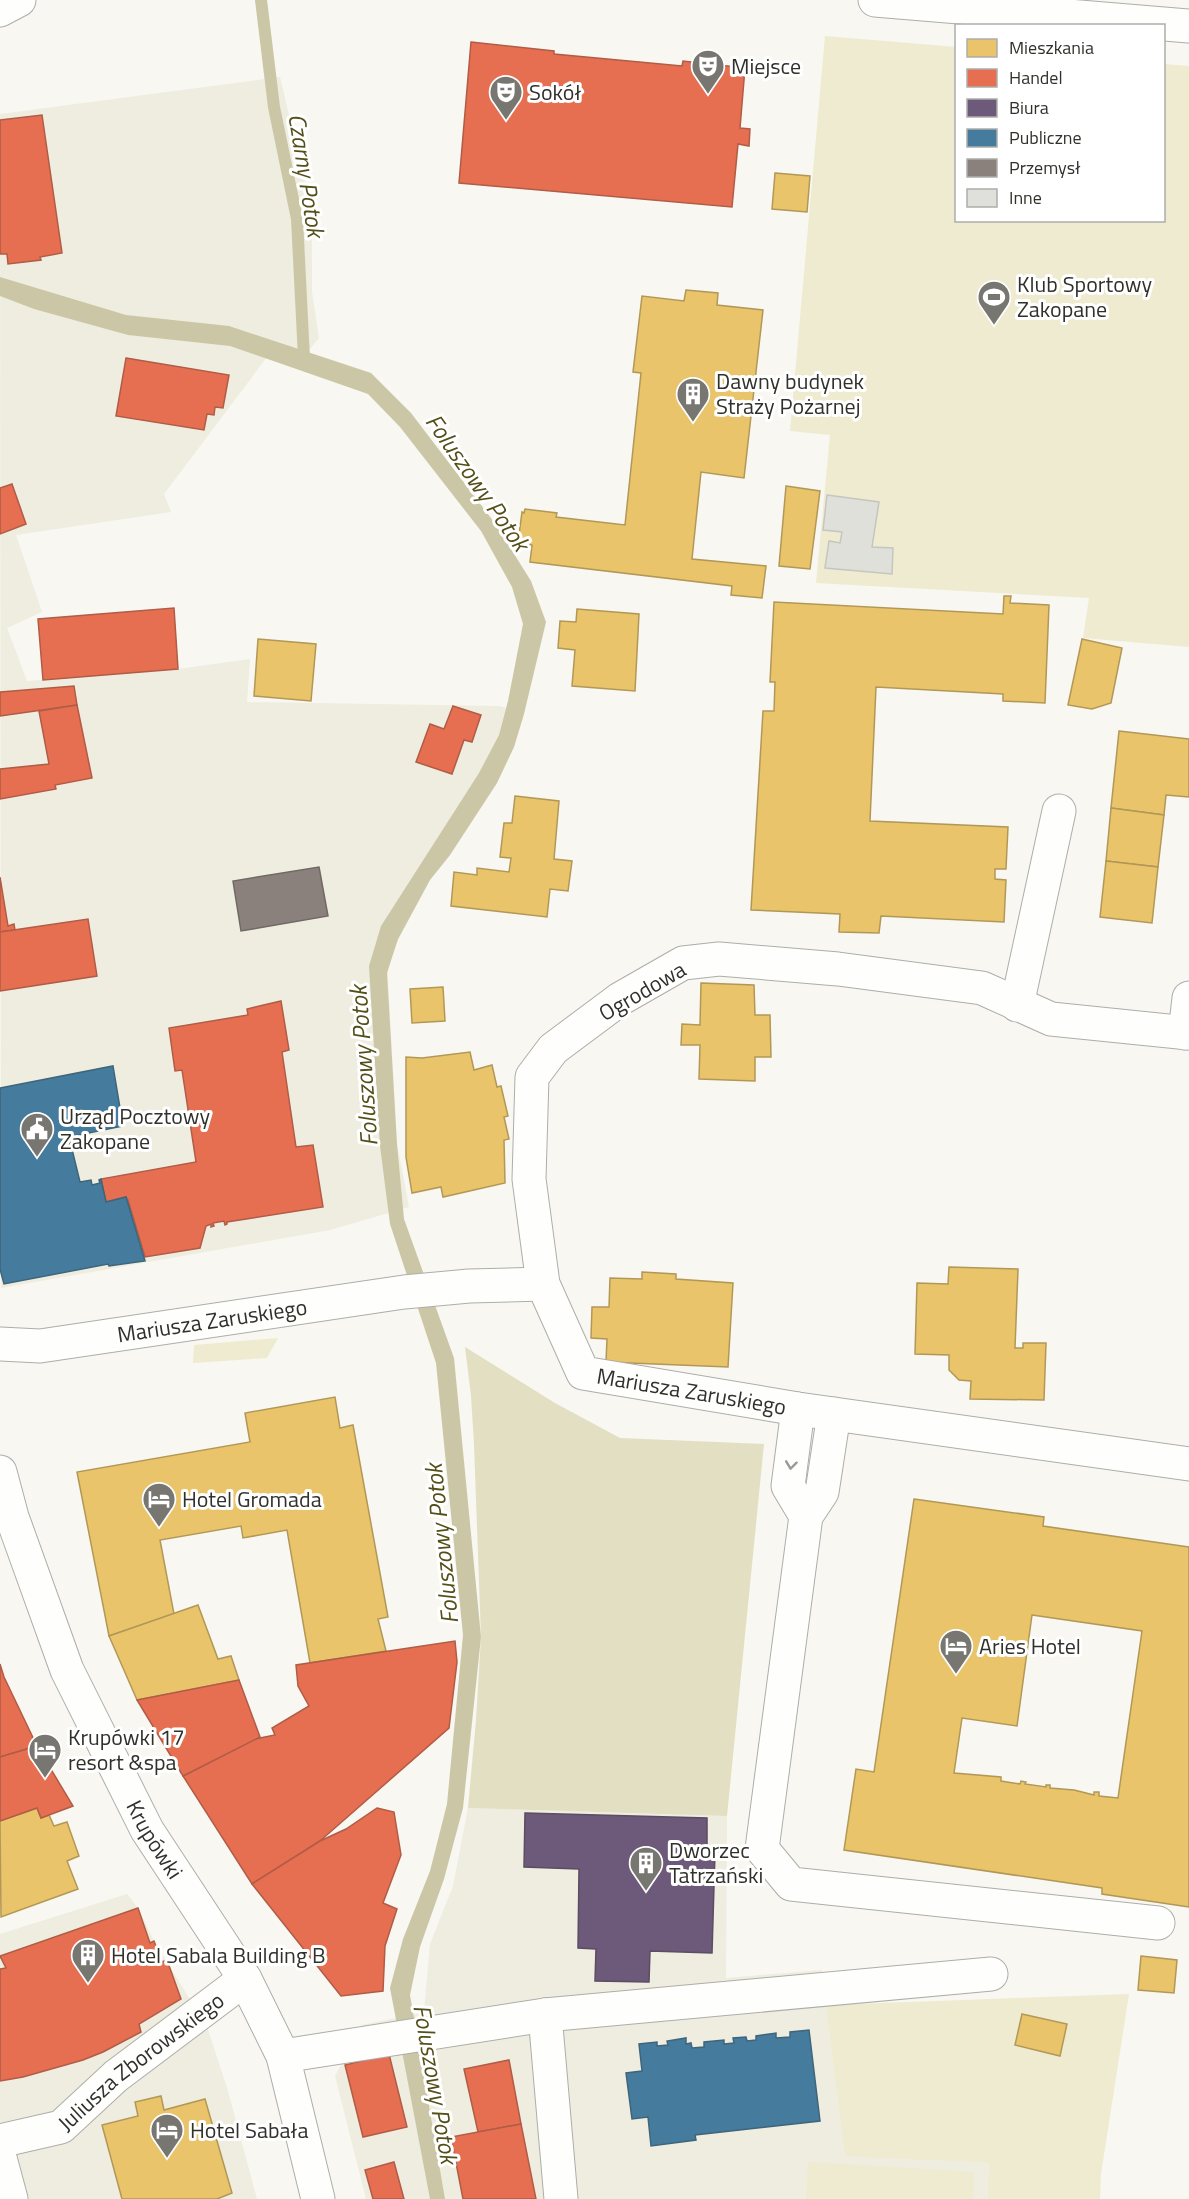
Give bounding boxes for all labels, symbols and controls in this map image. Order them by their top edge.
legend [955,24,1165,222]
text: Mieszkania [1009,34,1094,61]
theatre icon: Miejsce [690,48,726,95]
place label: Miejsce [731,49,801,83]
text: Handel [1009,64,1063,91]
theatre icon: Sokół [488,74,524,121]
place label: Sokół [529,75,581,109]
text: Biura [1009,94,1049,121]
water label: Czarny Potok [279,111,335,243]
text: Publiczne [1009,124,1082,151]
text: Przemysł [1009,154,1081,181]
text: Inne [1009,184,1042,211]
place label: Klub Sportowy Zakopane [1017,267,1152,326]
sports icon: Klub Sportowy Zakopane [976,279,1012,326]
place label: Dawny budynek Straży Pożarnej [716,364,865,423]
building icon: Dawny budynek Straży Pożarnej [675,376,711,423]
water label: Foluszowy Potok [417,406,541,561]
street label: Ogrodowa [592,952,692,1030]
water label: Foluszowy Potok [339,981,387,1147]
place label: Urząd Pocztowy Zakopane [60,1099,210,1158]
public building icon: Urząd Pocztowy Zakopane [19,1111,55,1158]
street label: Mariusza Zaruskiego [115,1290,309,1351]
street label: Mariusza Zaruskiego [594,1359,789,1424]
water label: Foluszowy Potok [414,1459,467,1626]
one-way arrow [785,1460,797,1470]
hotel icon: Hotel Gromada [141,1481,177,1528]
place label: Hotel Gromada [182,1482,322,1516]
hotel icon: Aries Hotel [938,1628,974,1675]
place label: Aries Hotel [979,1629,1081,1663]
place label: Krupówki 17 resort &spa [68,1720,184,1779]
hotel icon: Krupówki 17 resort &spa [27,1732,63,1779]
street label: Krupówki [118,1794,192,1886]
place label: Dworzec Tatrzański [669,1833,763,1892]
building icon: Dworzec Tatrzański [628,1845,664,1892]
building icon: Hotel Sabala Building B [70,1937,106,1984]
place label: Hotel Sabala Building B [111,1938,326,1972]
street label: Juliusza Zborowskiego [50,1983,231,2139]
water label: Foluszowy Potok [404,2002,468,2170]
hotel icon: Hotel Sabała [149,2112,185,2159]
place label: Hotel Sabała [190,2113,308,2147]

